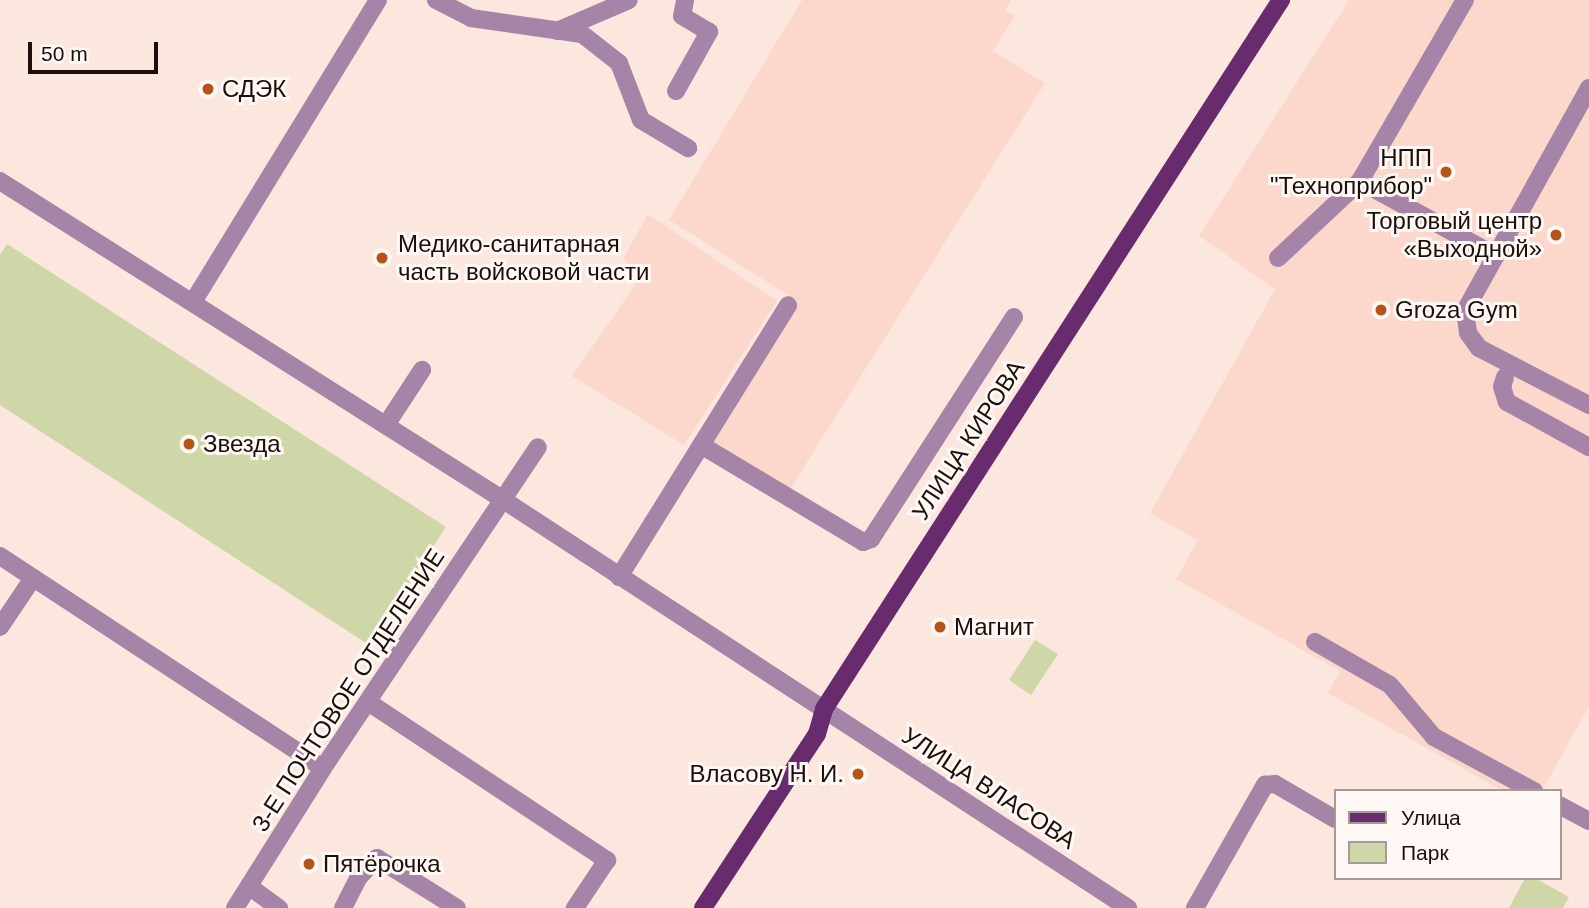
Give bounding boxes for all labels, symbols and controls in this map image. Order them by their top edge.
scale bar [32,28,161,72]
text: 50 m [41,42,88,65]
place label: СДЭК [222,75,286,103]
marker: СДЭК [200,81,216,97]
place label: НПП "Техноприбор" [1270,144,1432,200]
marker: НПП "Техноприбор" [1438,164,1454,180]
place label: Торговый центр «Выходной» [1366,207,1542,263]
marker: Торговый центр «Выходной» [1548,227,1564,243]
place label: Медико-санитарная часть войсковой части [398,230,650,286]
marker: Медико-санитарная часть войсковой части [372,248,392,268]
place label: Groza Gym [1395,296,1518,324]
marker: Groza Gym [1373,302,1389,318]
street label: УЛИЦА КИРОВА [906,355,1030,525]
place label: Звезда [203,430,281,458]
marker: Звезда [181,436,197,452]
street label: 3-Е ПОЧТОВОЕ ОТДЕЛЕНИЕ [246,543,450,837]
place label: Магнит [954,613,1034,641]
marker: Магнит [932,619,948,635]
street label: УЛИЦА ВЛАСОВА [897,721,1081,855]
place label: Власову Н. И. [690,760,844,788]
marker: Власову Н. И. [850,766,866,782]
legend [1334,789,1561,880]
text: Улица [1401,806,1461,829]
text: Парк [1401,841,1449,864]
place label: Пятёрочка [323,850,441,878]
marker: Пятёрочка [301,856,317,872]

